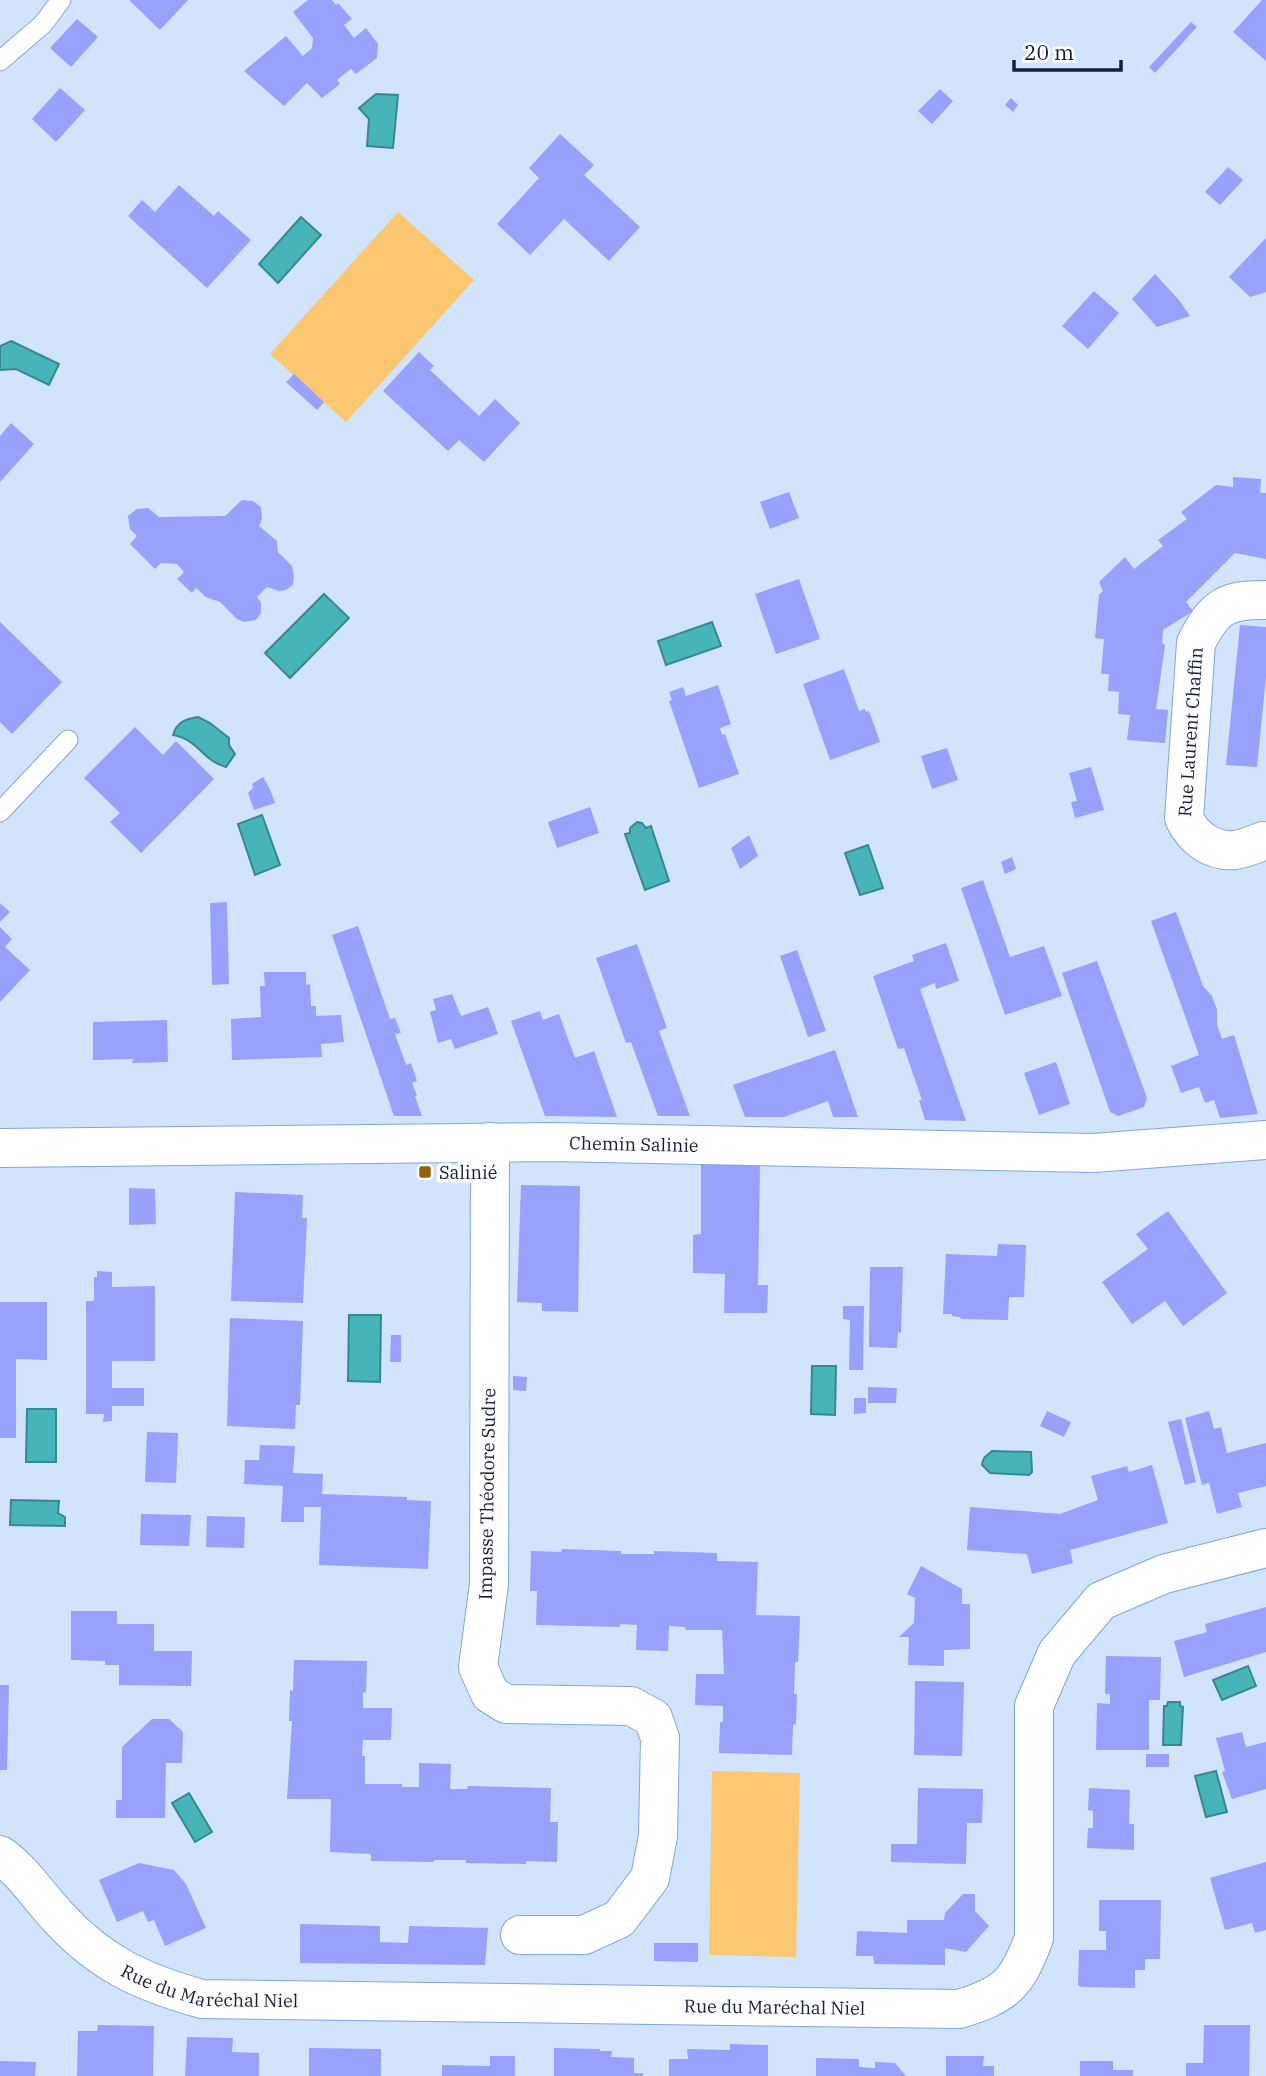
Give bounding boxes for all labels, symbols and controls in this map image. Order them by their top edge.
scale bar [1014,28,1121,72]
text: 20 m [1024,38,1074,66]
street label: Rue Laurent Chaffin [1173,646,1207,818]
street label: Chemin Salinie [569,1131,699,1156]
place label: Salinié [439,1161,497,1184]
marker: Salinié [417,1164,433,1180]
street label: Impasse Théodore Sudre [474,1388,500,1600]
street label: Rue du Maréchal Niel [117,1959,298,2012]
street label: Rue du Maréchal Niel [684,1994,865,2019]

